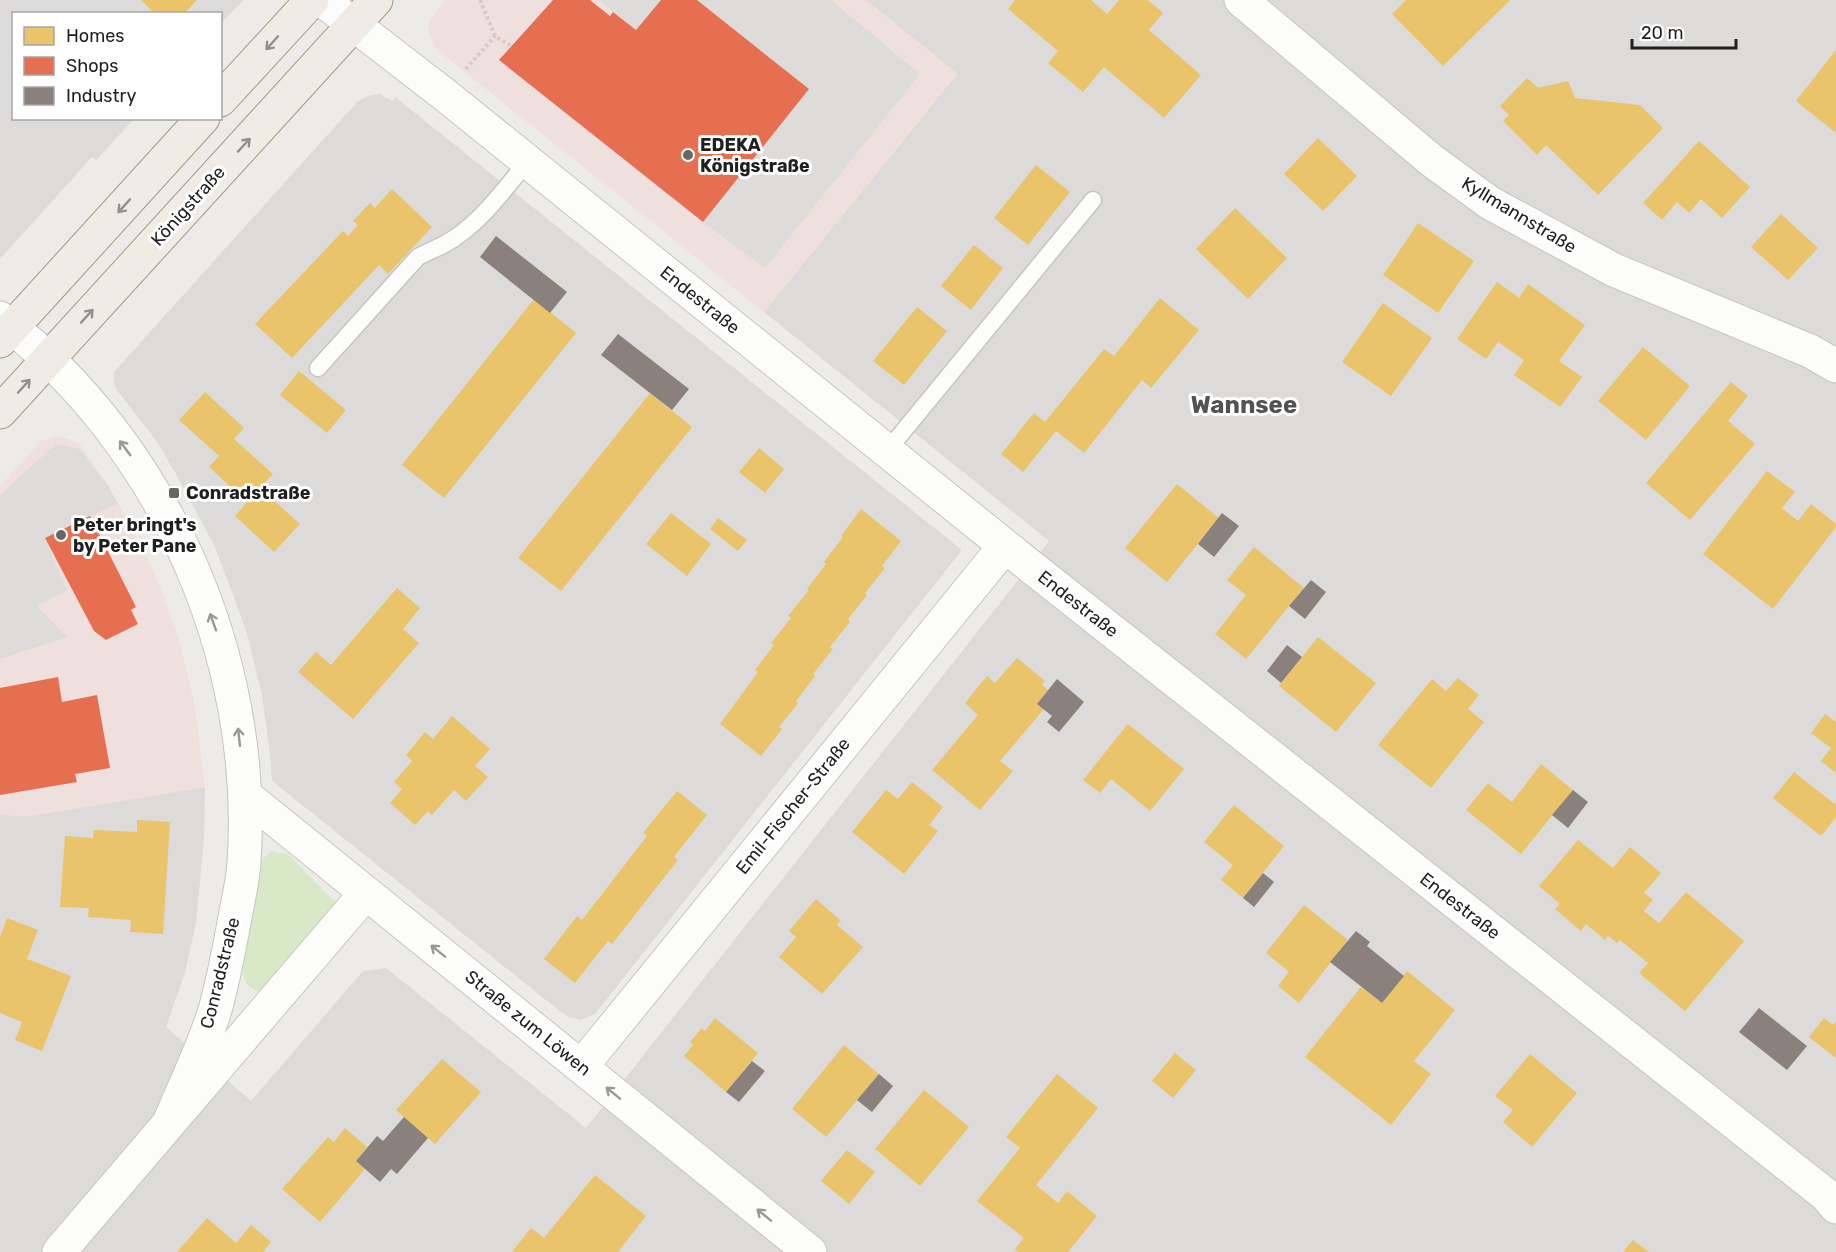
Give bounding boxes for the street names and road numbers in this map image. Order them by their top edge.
street label: Königstraße [146,161,230,251]
street label: Kyllmannstraße [1458,172,1580,258]
street label: Endestraße [656,261,744,339]
street label: Endestraße [1033,566,1123,642]
street label: Emil-Fischer-Straße [731,733,855,879]
street label: Endestraße [1415,868,1505,944]
street label: Conradstraße [196,915,244,1031]
street label: Straße zum Löwen [461,965,595,1081]

